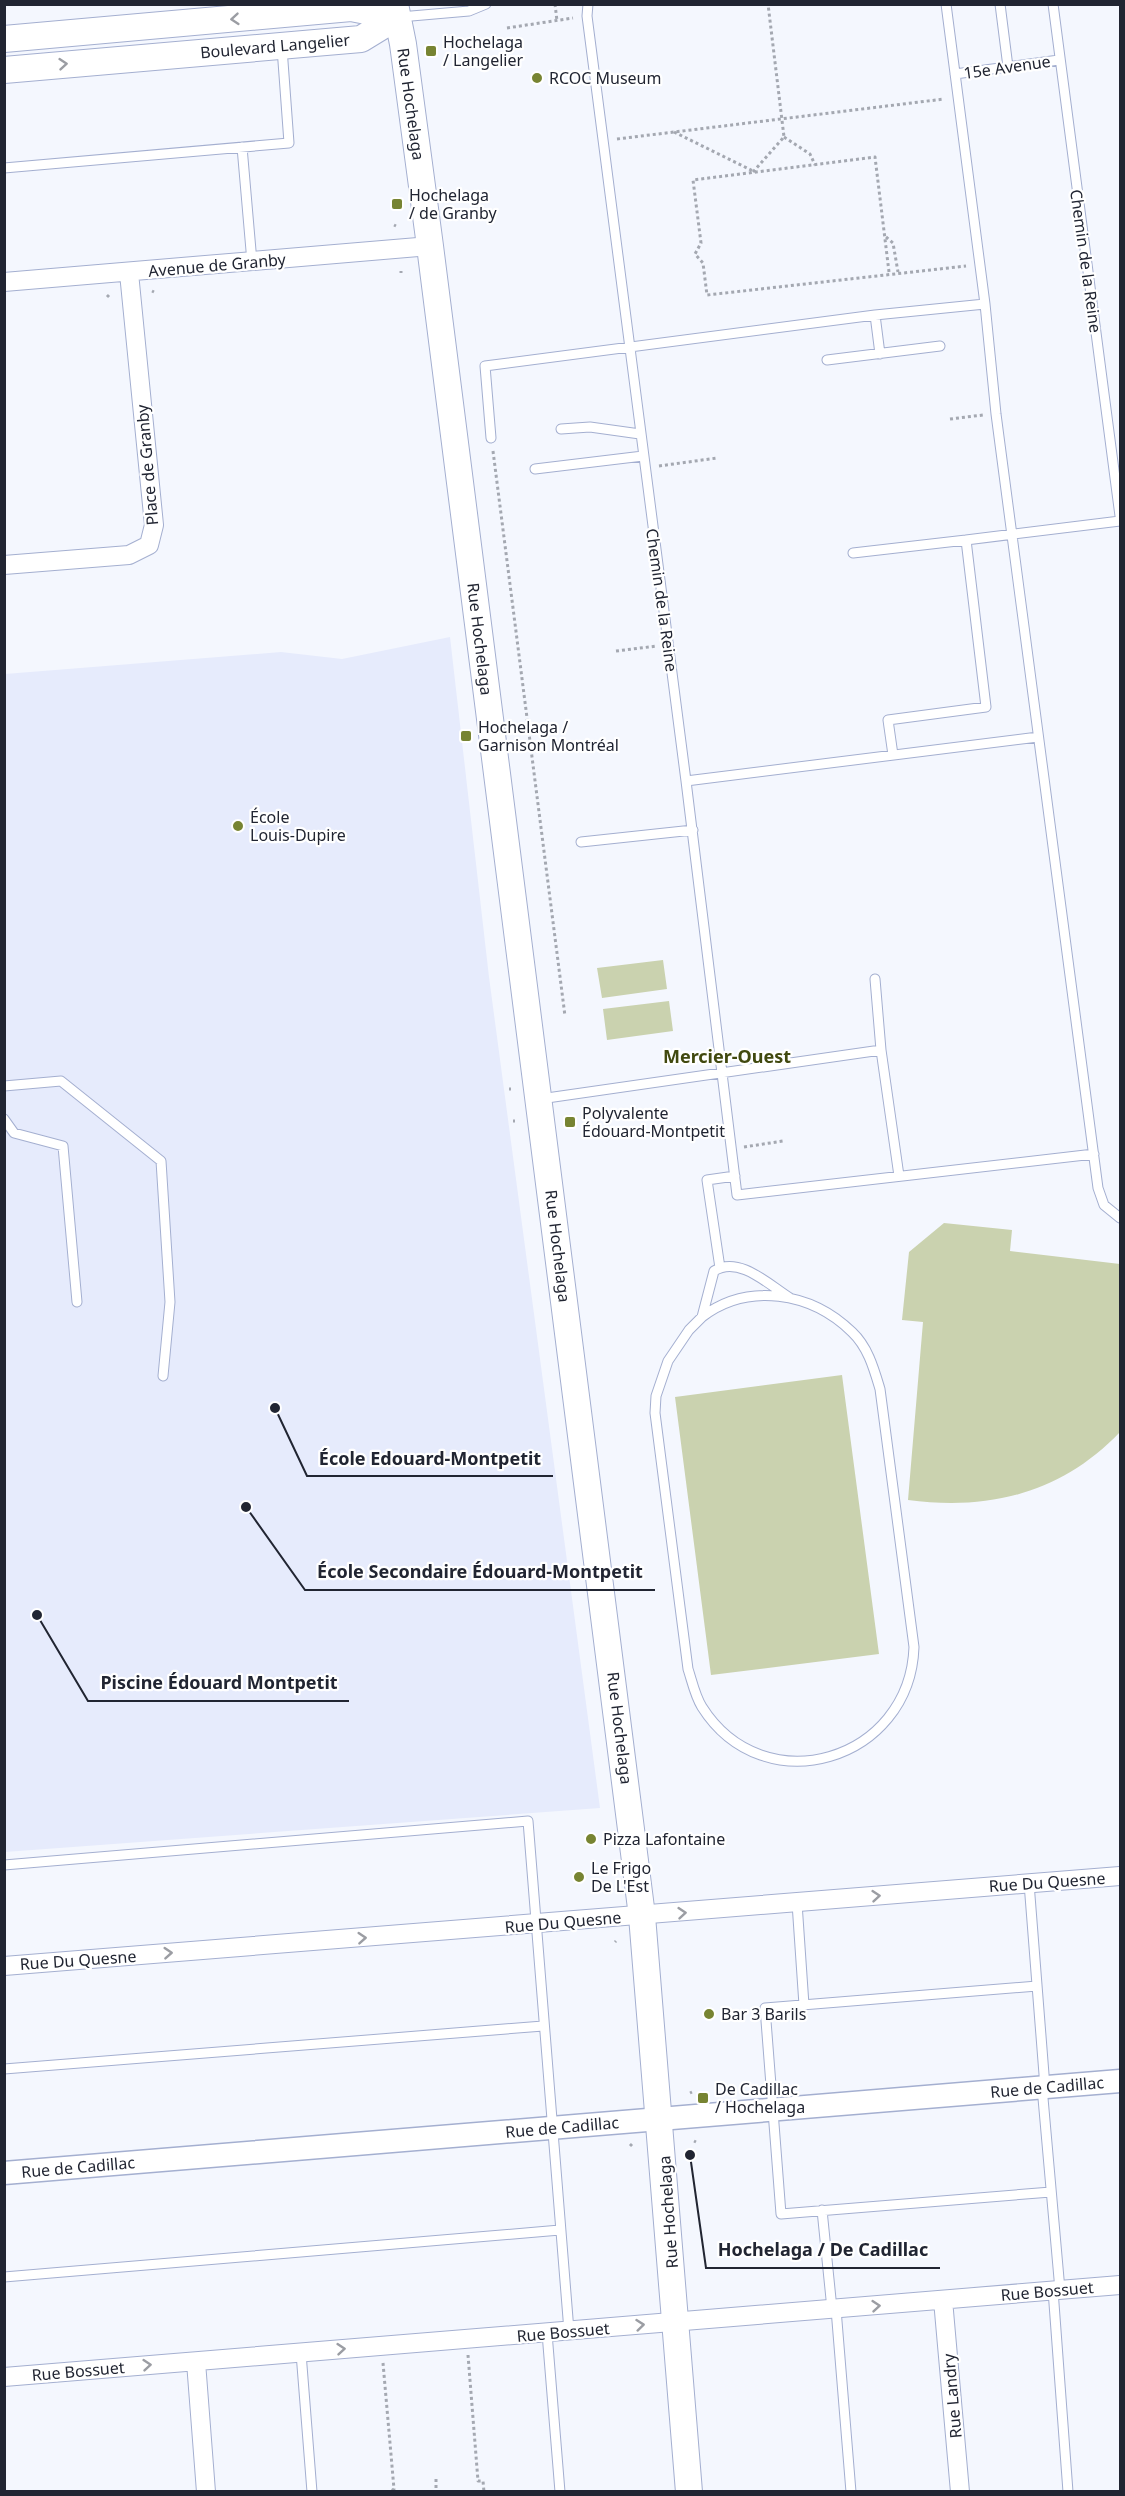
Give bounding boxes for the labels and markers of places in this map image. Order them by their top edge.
place label: Hochelaga / Langelier [443,31,524,71]
marker: Hochelaga / Langelier [424,44,438,58]
place label: RCOC Museum [549,67,661,89]
marker: RCOC Museum [530,71,544,85]
place label: Hochelaga / de Granby [409,184,497,224]
marker: Hochelaga / de Granby [390,197,404,211]
place label: Hochelaga / Garnison Montréal [478,716,619,756]
marker: Hochelaga / Garnison Montréal [459,729,473,743]
place label: École Louis-Dupire [250,806,346,846]
marker: École Louis-Dupire [231,819,245,833]
place label: Polyvalente Édouard-Montpetit [582,1102,725,1142]
marker: Polyvalente Édouard-Montpetit [563,1115,577,1129]
callout: École Edouard-Montpetit [307,1440,553,1476]
callout: École Secondaire Édouard-Montpetit [305,1554,655,1590]
callout: Piscine Édouard Montpetit [88,1665,349,1701]
place label: Pizza Lafontaine [603,1828,725,1850]
marker: Pizza Lafontaine [584,1832,598,1846]
place label: Le Frigo De L'Est [591,1857,651,1897]
marker: Le Frigo De L'Est [572,1870,586,1884]
place label: Bar 3 Barils [721,2003,806,2025]
marker: Bar 3 Barils [702,2007,716,2021]
place label: De Cadillac / Hochelaga [715,2078,805,2118]
marker: De Cadillac / Hochelaga [696,2091,710,2105]
callout: Hochelaga / De Cadillac [706,2232,940,2268]

